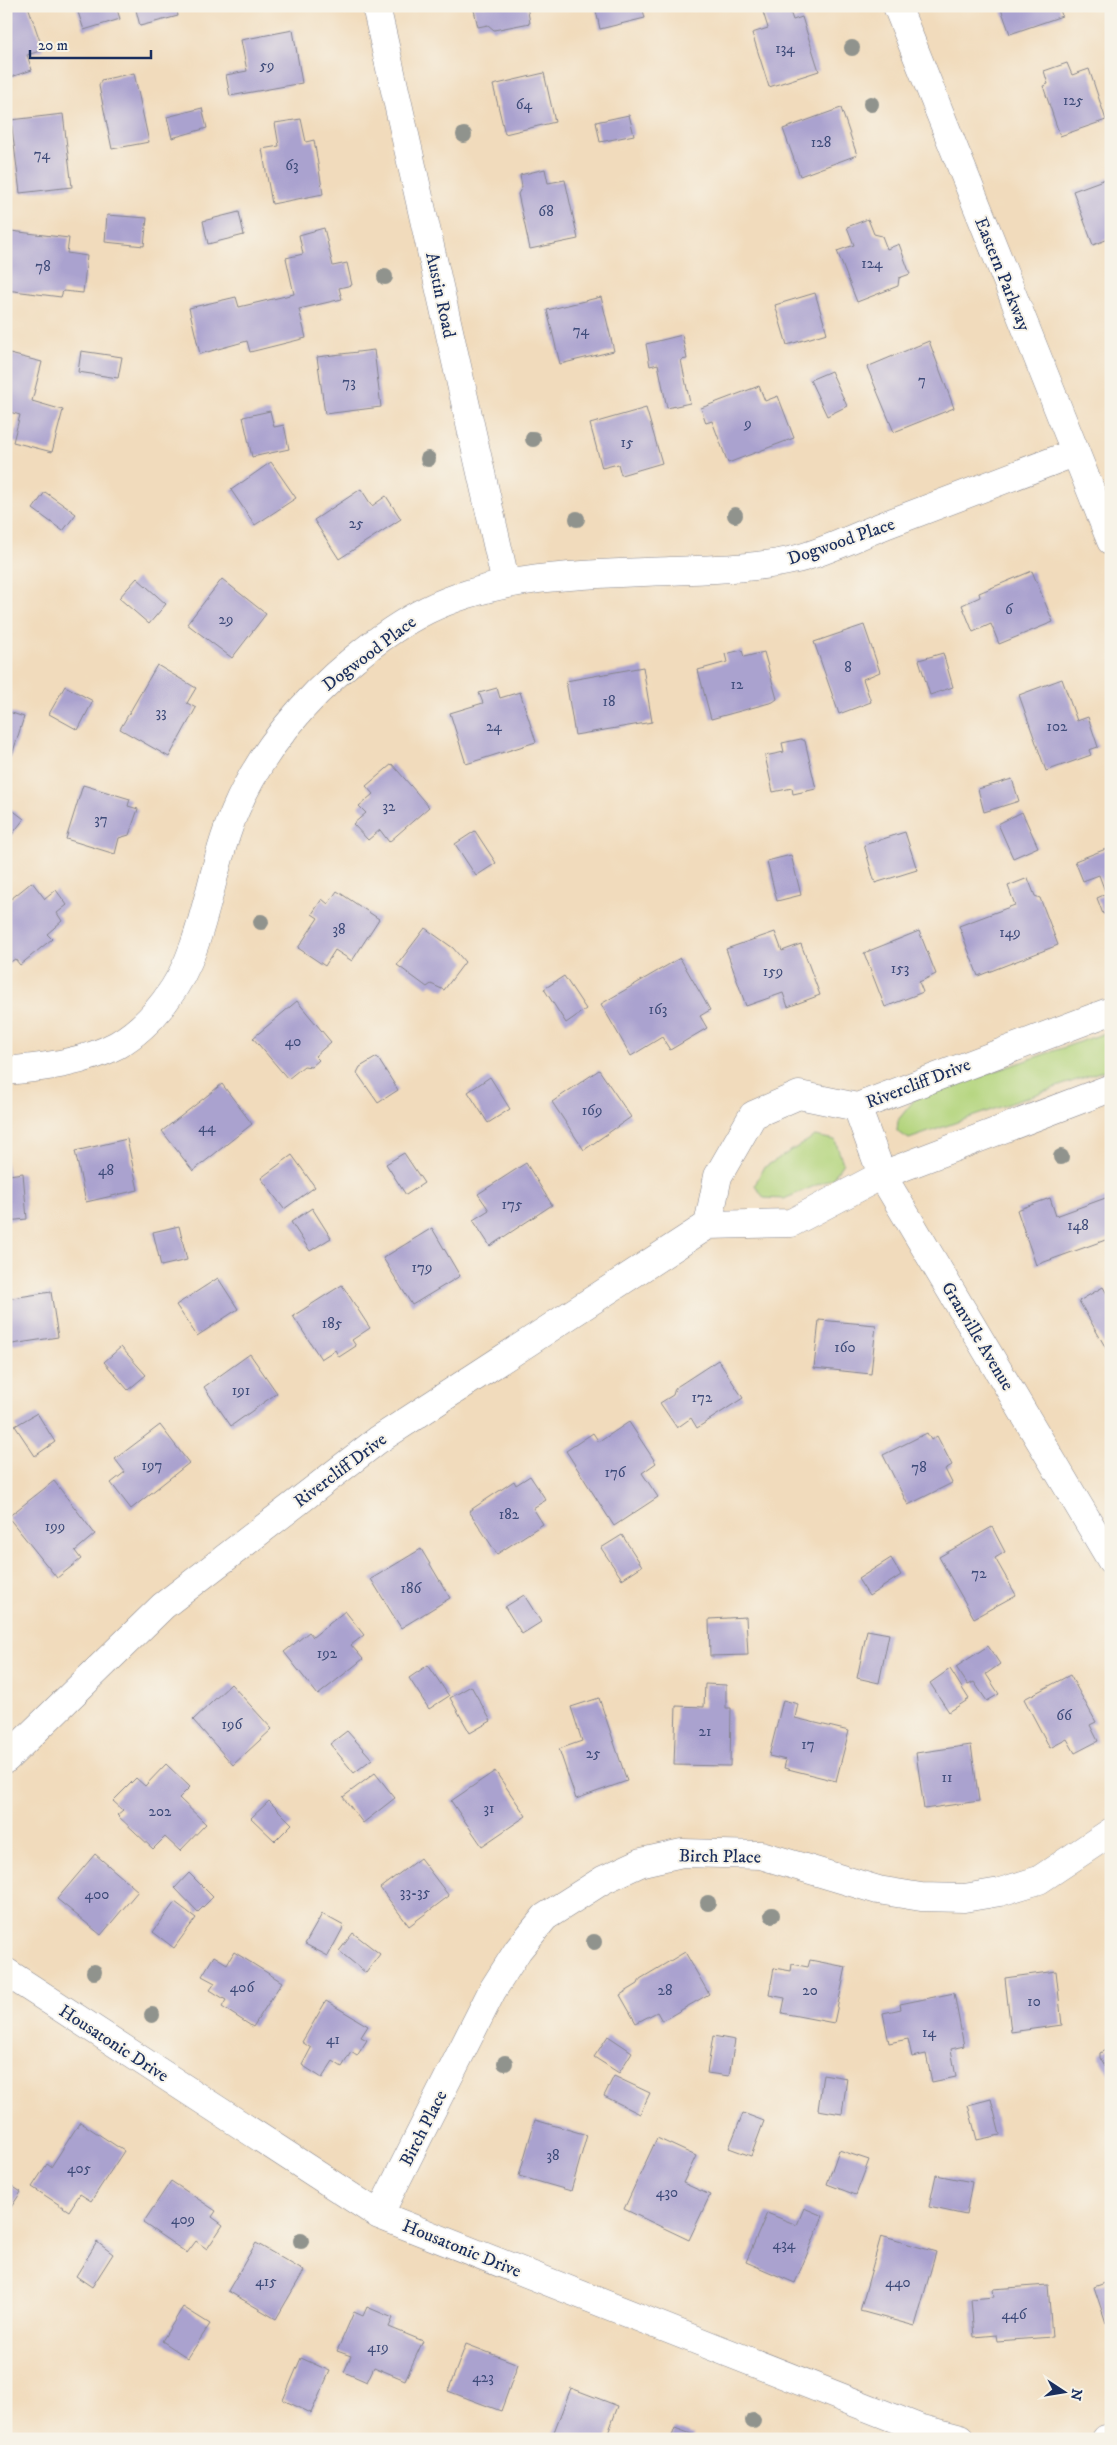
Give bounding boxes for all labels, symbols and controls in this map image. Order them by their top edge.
scale bar [30,28,151,60]
text: 20 m [38,36,68,55]
house number: 134 [775,39,795,58]
house number: 59 [260,56,274,75]
house number: 125 [1063,91,1084,110]
house number: 64 [516,95,533,114]
house number: 128 [811,133,831,152]
house number: 74 [34,145,51,164]
house number: 63 [285,156,299,175]
house number: 68 [538,202,554,221]
street label: Eastern Parkway [969,214,1035,335]
street label: Austin Road [420,250,460,340]
house number: 124 [861,254,883,273]
house number: 78 [35,257,51,276]
house number: 74 [573,321,590,340]
house number: 7 [918,371,926,390]
house number: 73 [342,373,356,392]
house number: 9 [743,414,752,433]
house number: 15 [621,433,634,452]
street label: Dogwood Place [785,513,898,571]
house number: 25 [349,514,364,533]
house number: 6 [1005,600,1014,619]
house number: 29 [219,610,233,629]
street label: Dogwood Place [318,611,421,696]
house number: 8 [844,658,852,677]
house number: 12 [731,675,744,694]
house number: 18 [602,692,616,711]
house number: 33 [155,703,167,722]
house number: 24 [486,717,502,736]
house number: 102 [1047,717,1068,736]
house number: 32 [383,797,396,816]
house number: 37 [94,810,108,829]
house number: 38 [332,920,346,939]
house number: 149 [999,923,1021,942]
house number: 153 [891,959,909,978]
house number: 159 [763,962,783,981]
house number: 163 [649,1000,667,1019]
house number: 40 [285,1032,301,1051]
street label: Rivercliff Drive [863,1054,974,1114]
house number: 169 [582,1101,602,1120]
house number: 44 [198,1118,216,1137]
house number: 48 [98,1161,114,1180]
house number: 175 [502,1195,523,1214]
house number: 148 [1067,1216,1089,1235]
house number: 179 [412,1258,432,1277]
street label: Granville Avenue [936,1278,1018,1395]
house number: 185 [322,1314,343,1333]
house number: 160 [834,1338,856,1357]
house number: 191 [232,1381,250,1400]
house number: 172 [692,1388,713,1407]
street label: Rivercliff Drive [290,1429,391,1513]
house number: 197 [142,1456,163,1475]
house number: 78 [911,1458,927,1477]
house number: 176 [604,1463,627,1482]
house number: 182 [499,1505,520,1524]
house number: 199 [45,1517,65,1536]
house number: 72 [971,1564,987,1583]
house number: 186 [401,1579,423,1598]
house number: 192 [317,1644,338,1663]
house number: 66 [1056,1706,1073,1725]
house number: 196 [222,1715,244,1734]
house number: 21 [699,1722,711,1741]
house number: 17 [801,1735,815,1754]
house number: 25 [586,1744,601,1763]
house number: 11 [941,1768,953,1787]
house number: 31 [483,1799,495,1818]
house number: 202 [149,1802,172,1821]
street label: Birch Place [679,1845,761,1869]
house number: 33-35 [400,1883,431,1902]
house number: 400 [85,1885,109,1904]
house number: 406 [230,1978,255,1997]
house number: 28 [658,1981,672,2000]
house number: 20 [802,1981,818,2000]
house number: 10 [1027,1992,1041,2011]
street label: Housatonic Drive [55,2000,172,2087]
house number: 14 [922,2023,936,2042]
house number: 41 [326,2030,340,2049]
street label: Birch Place [395,2087,452,2170]
house number: 38 [546,2146,560,2165]
house number: 405 [67,2159,92,2178]
house number: 430 [656,2183,678,2202]
house number: 409 [171,2210,195,2229]
street label: Housatonic Drive [399,2215,524,2283]
house number: 434 [773,2235,796,2254]
house number: 415 [255,2272,277,2291]
house number: 440 [885,2273,911,2292]
house number: 446 [1001,2305,1028,2324]
house number: 419 [367,2338,389,2357]
house number: 423 [472,2368,494,2387]
north arrow [1040,2368,1090,2418]
text: N [1066,2387,1086,2402]

